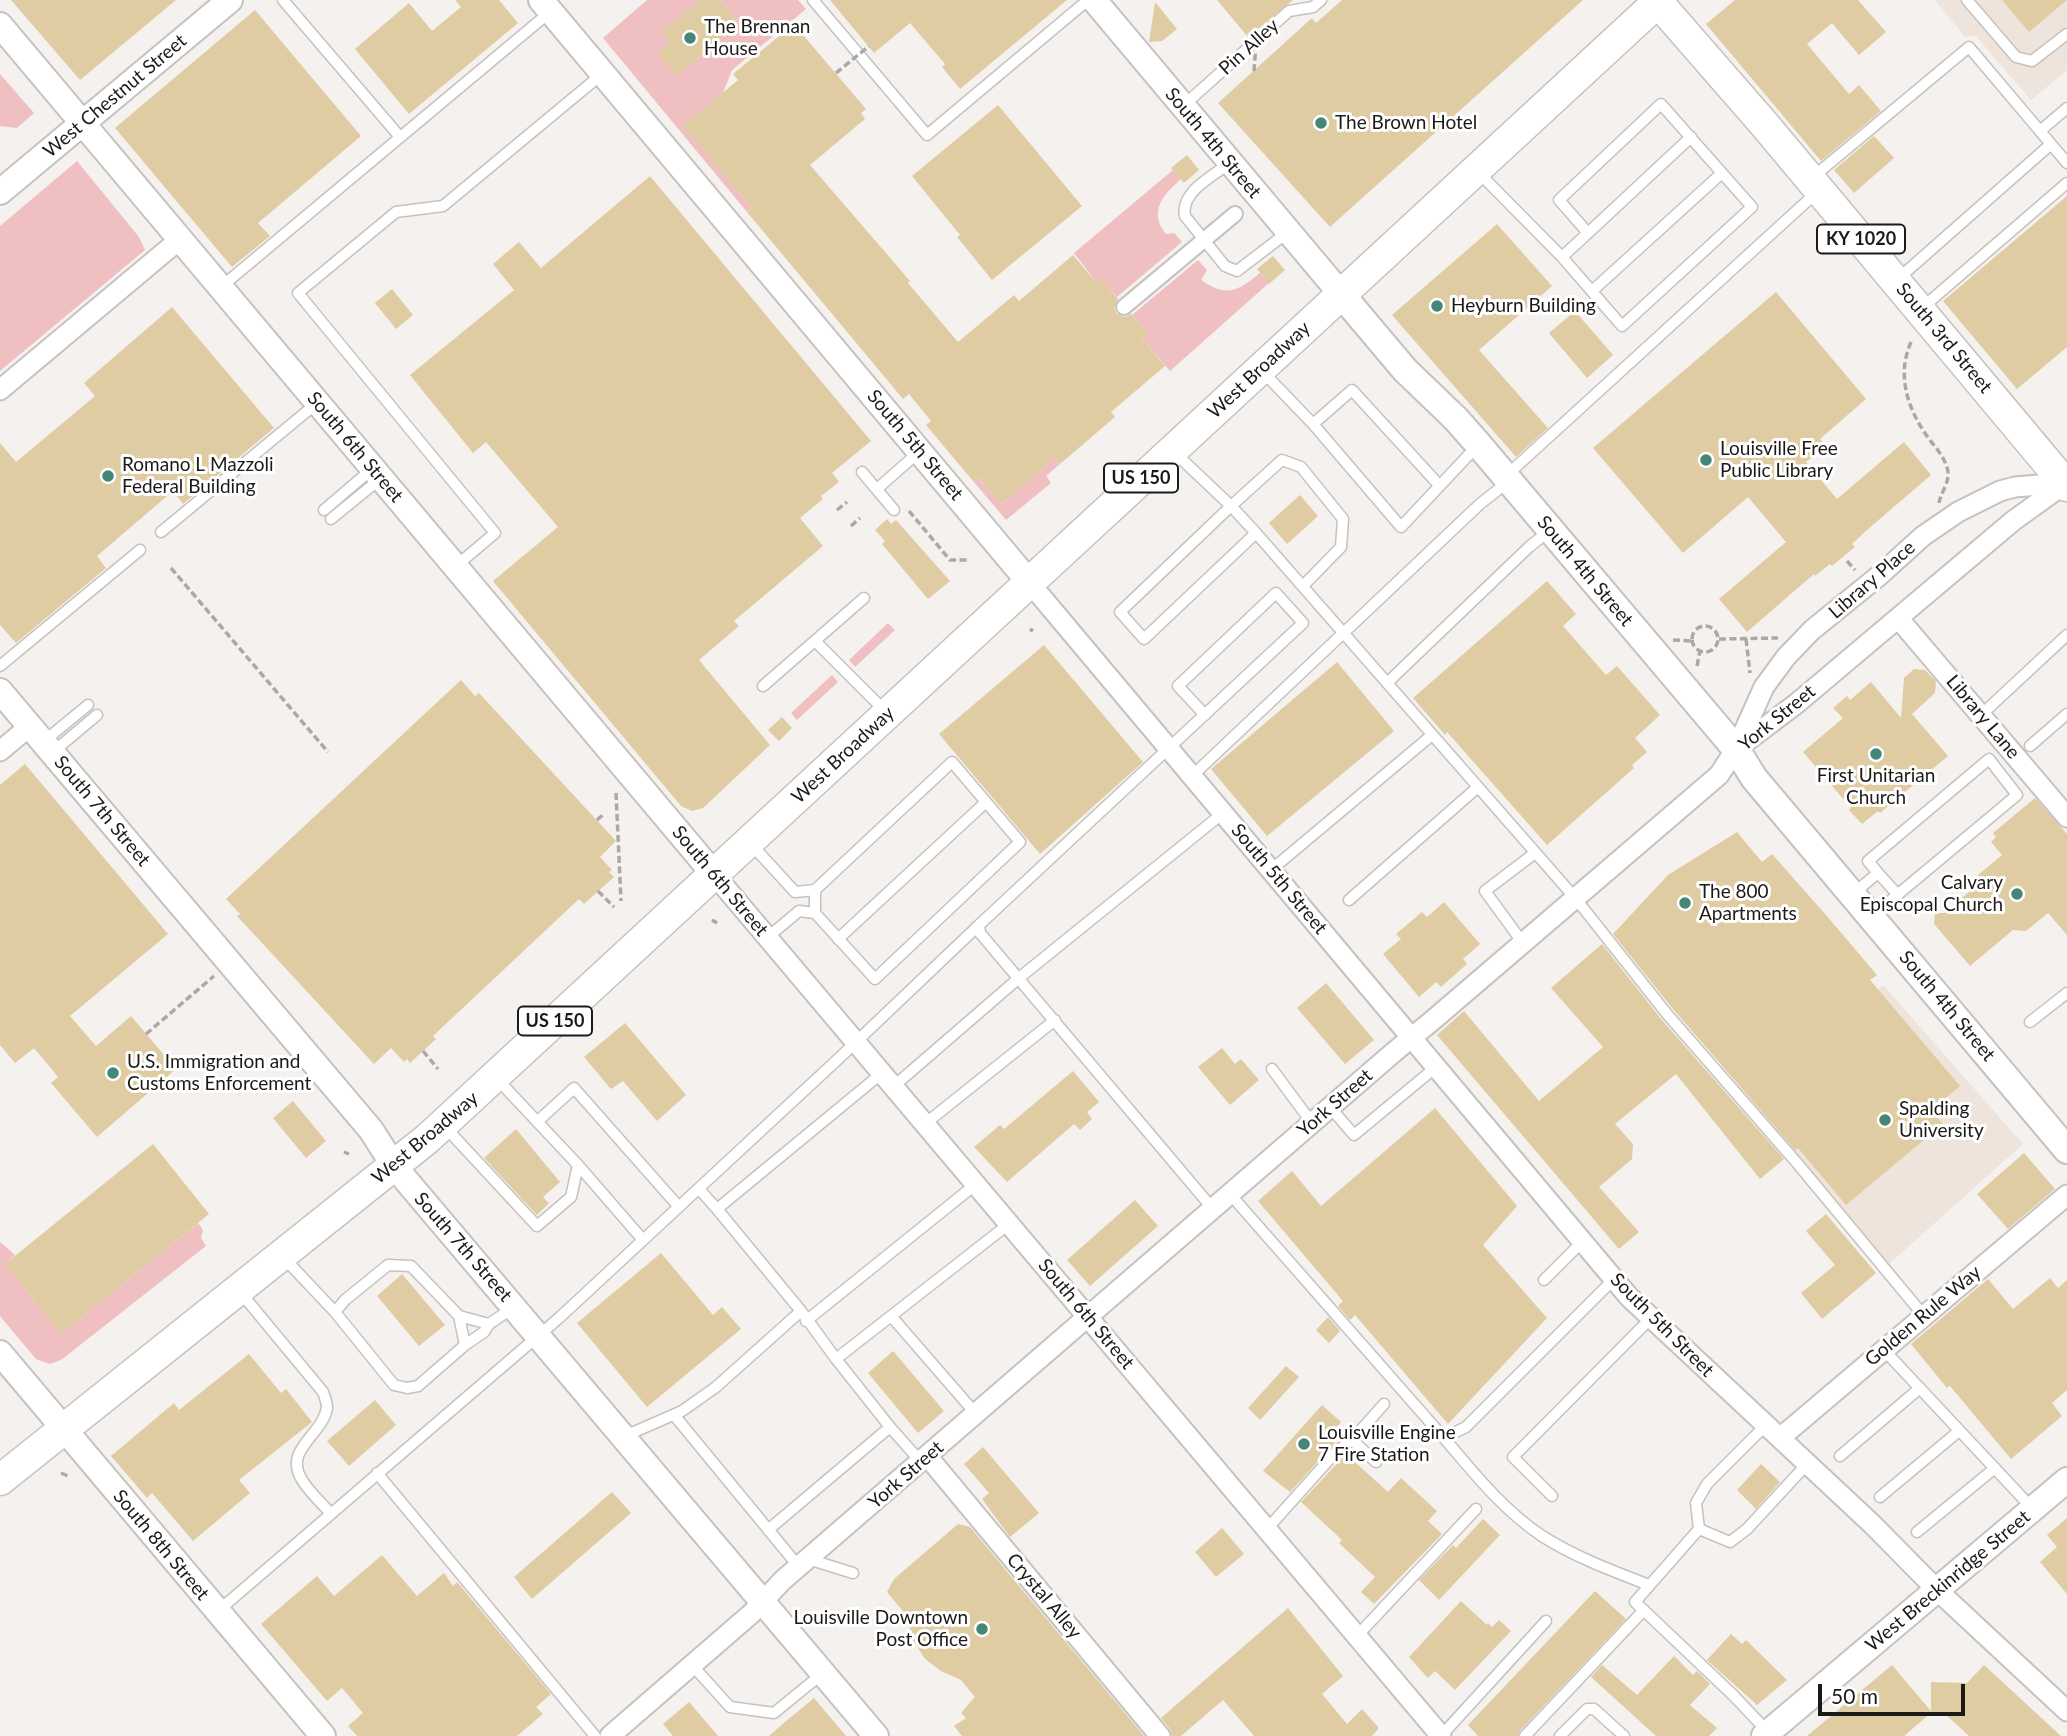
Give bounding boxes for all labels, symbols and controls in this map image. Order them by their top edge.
street label: Pin Alley [1214,14,1284,80]
place label: The Brennan House [704,16,810,60]
street label: West Chestnut Street [39,29,191,163]
marker: The Brennan House [682,30,698,46]
street label: South 4th Street [1160,83,1266,203]
place label: The Brown Hotel [1335,112,1477,134]
marker: The Brown Hotel [1313,115,1329,131]
road number: KY 1020 [1817,225,1905,254]
street label: South 3rd Street [1891,278,1997,398]
place label: Heyburn Building [1451,295,1596,317]
marker: Heyburn Building [1429,298,1445,314]
street label: West Broadway [1203,317,1315,423]
street label: South 5th Street [862,385,968,505]
street label: South 6th Street [302,387,408,507]
place label: Louisville Free Public Library [1720,438,1838,482]
marker: Louisville Free Public Library [1698,452,1714,468]
place label: Romano L Mazzoli Federal Building [122,454,274,498]
road number: US 150 [1104,464,1178,492]
marker: Romano L Mazzoli Federal Building [100,468,116,484]
street label: South 4th Street [1532,511,1638,631]
street label: Library Place [1824,536,1920,624]
street label: Library Lane [1941,670,2025,764]
street label: York Street [1734,680,1820,756]
street label: West Broadway [787,702,899,808]
marker: First Unitarian Church [1868,746,1884,762]
street label: South 7th Street [49,751,155,871]
place label: First Unitarian Church [1817,765,1935,809]
street label: South 5th Street [1226,819,1332,939]
street label: South 6th Street [667,821,773,941]
place label: Calvary Episcopal Church [1860,872,2003,916]
place label: The 800 Apartments [1699,881,1797,925]
marker: Calvary Episcopal Church [2009,886,2025,902]
marker: The 800 Apartments [1677,895,1693,911]
street label: South 4th Street [1894,946,2000,1066]
road number: US 150 [518,1006,592,1036]
place label: U.S. Immigration and Customs Enforcement [127,1051,311,1095]
street label: York Street [1293,1064,1377,1142]
marker: U.S. Immigration and Customs Enforcement [105,1065,121,1081]
street label: West Broadway [367,1087,483,1189]
place label: Spalding University [1899,1098,1984,1142]
marker: Spalding University [1877,1112,1893,1128]
street label: South 7th Street [409,1188,517,1306]
street label: South 6th Street [1033,1254,1139,1374]
street label: Golden Rule Way [1860,1261,1986,1371]
street label: South 5th Street [1605,1268,1719,1382]
place label: Louisville Engine 7 Fire Station [1318,1422,1456,1466]
street label: York Street [864,1436,948,1514]
marker: Louisville Engine 7 Fire Station [1296,1436,1312,1452]
street label: South 8th Street [108,1485,214,1605]
street label: West Breckinridge Street [1861,1505,2035,1657]
street label: Crystal Alley [1002,1549,1086,1643]
place label: Louisville Downtown Post Office [793,1607,968,1651]
marker: Louisville Downtown Post Office [974,1621,990,1637]
scale bar [1822,1670,1969,1714]
text: 50 m [1831,1683,1878,1708]

